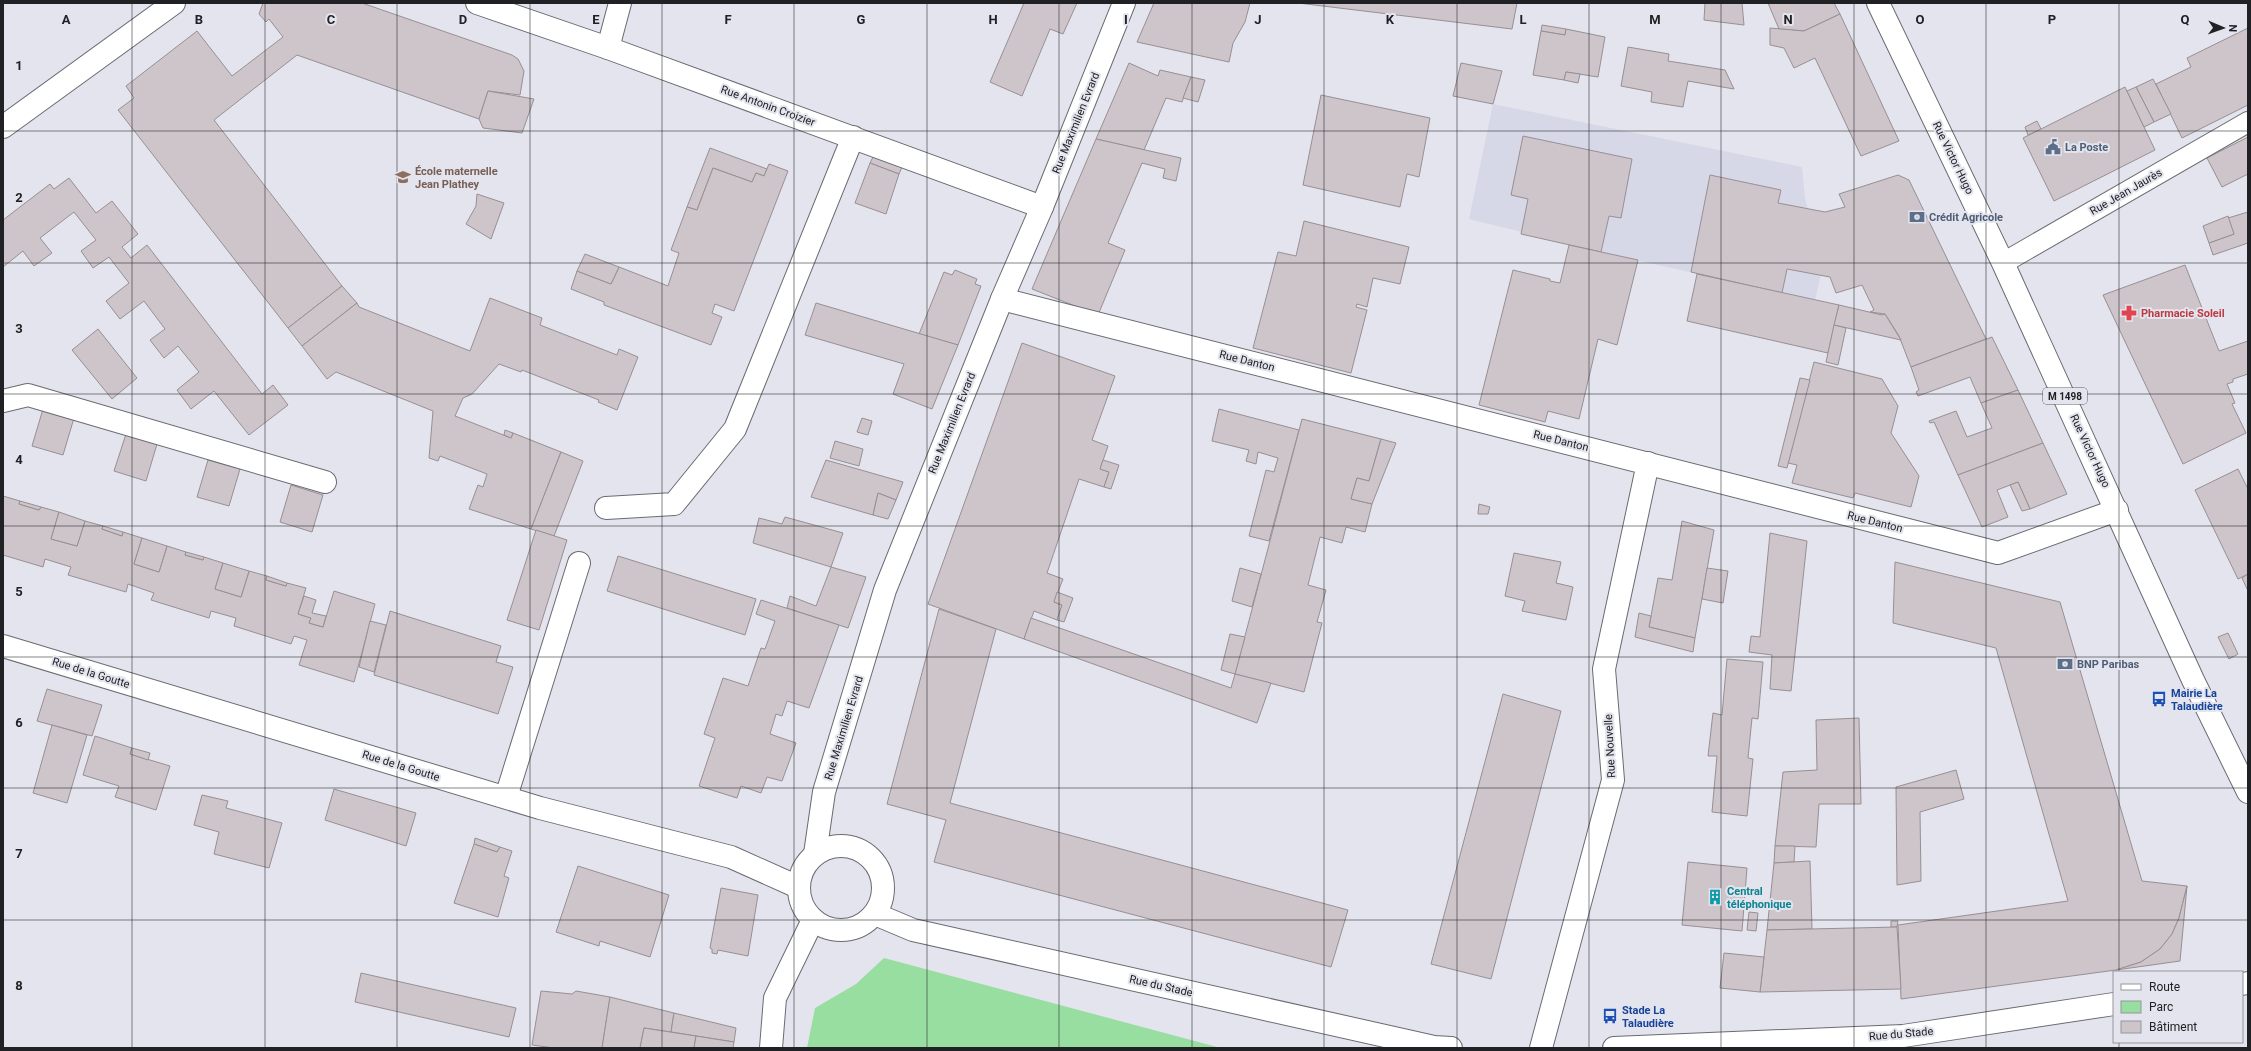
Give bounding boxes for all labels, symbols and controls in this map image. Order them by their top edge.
north arrow [2203,8,2243,48]
text: A [62,12,71,27]
text: B [195,12,203,27]
text: C [327,12,336,27]
text: D [459,12,467,27]
text: E [592,12,600,27]
text: F [724,12,732,27]
text: G [857,12,866,27]
text: H [988,12,998,27]
text: I [1124,12,1128,27]
text: J [1254,12,1262,27]
text: K [1386,12,1395,27]
text: L [1519,12,1527,27]
text: M [1649,12,1661,27]
text: N [1783,12,1793,27]
text: O [1916,12,1925,27]
text: P [2048,12,2056,27]
text: Q [2181,12,2190,27]
text: N [2226,24,2239,33]
text: 1 [15,58,23,73]
street label: Rue Maximilien Evrard [1050,70,1102,176]
street label: Rue Antonin Croizier [719,83,817,129]
street label: Rue Victor Hugo [1930,119,1976,197]
public building icon: La Poste [2044,138,2062,156]
place label: La Poste [2065,141,2108,154]
place label: École maternelle Jean Plathey [415,165,498,191]
street label: Rue Jean Jaurès [2088,166,2165,218]
school or university icon: École maternelle Jean Plathey [394,168,412,186]
text: 2 [15,190,23,205]
bank icon: Crédit Agricole [1908,208,1926,226]
place label: Crédit Agricole [1929,211,2003,224]
pharmacy icon: Pharmacie Soleil [2120,304,2138,322]
place label: Pharmacie Soleil [2141,307,2225,320]
text: 3 [15,321,23,336]
street label: Rue Danton [1218,348,1276,374]
street label: Rue Maximilien Evrard [926,370,978,476]
road number: M 1498 [2043,388,2087,404]
street label: Rue Victor Hugo [2067,412,2113,490]
street label: Rue Danton [1532,428,1590,454]
text: 4 [15,452,23,467]
street label: Rue Danton [1846,509,1904,535]
text: 5 [15,584,23,599]
street label: Rue de la Goutte [51,655,132,691]
bank icon: BNP Paribas [2056,655,2074,673]
place label: BNP Paribas [2077,658,2140,671]
street label: Rue Maximilien Evrard [822,674,866,782]
place label: Mairie La Talaudière [2171,687,2223,713]
bus stop icon: Mairie La Talaudière [2150,690,2168,708]
street label: Rue Nouvelle [1602,714,1618,778]
text: 6 [15,715,23,730]
street label: Rue de la Goutte [361,748,442,784]
text: 7 [15,846,23,861]
place label: Central téléphonique [1727,885,1792,911]
building icon: Central téléphonique [1706,888,1724,906]
legend [2113,971,2243,1043]
street label: Rue du Stade [1128,972,1194,1000]
text: 8 [15,978,23,993]
text: Route [2149,980,2180,994]
text: Parc [2149,1000,2173,1014]
place label: Stade La Talaudière [1622,1004,1674,1030]
bus stop icon: Stade La Talaudière [1601,1007,1619,1025]
text: Bâtiment [2149,1020,2197,1034]
street label: Rue du Stade [1868,1025,1934,1043]

